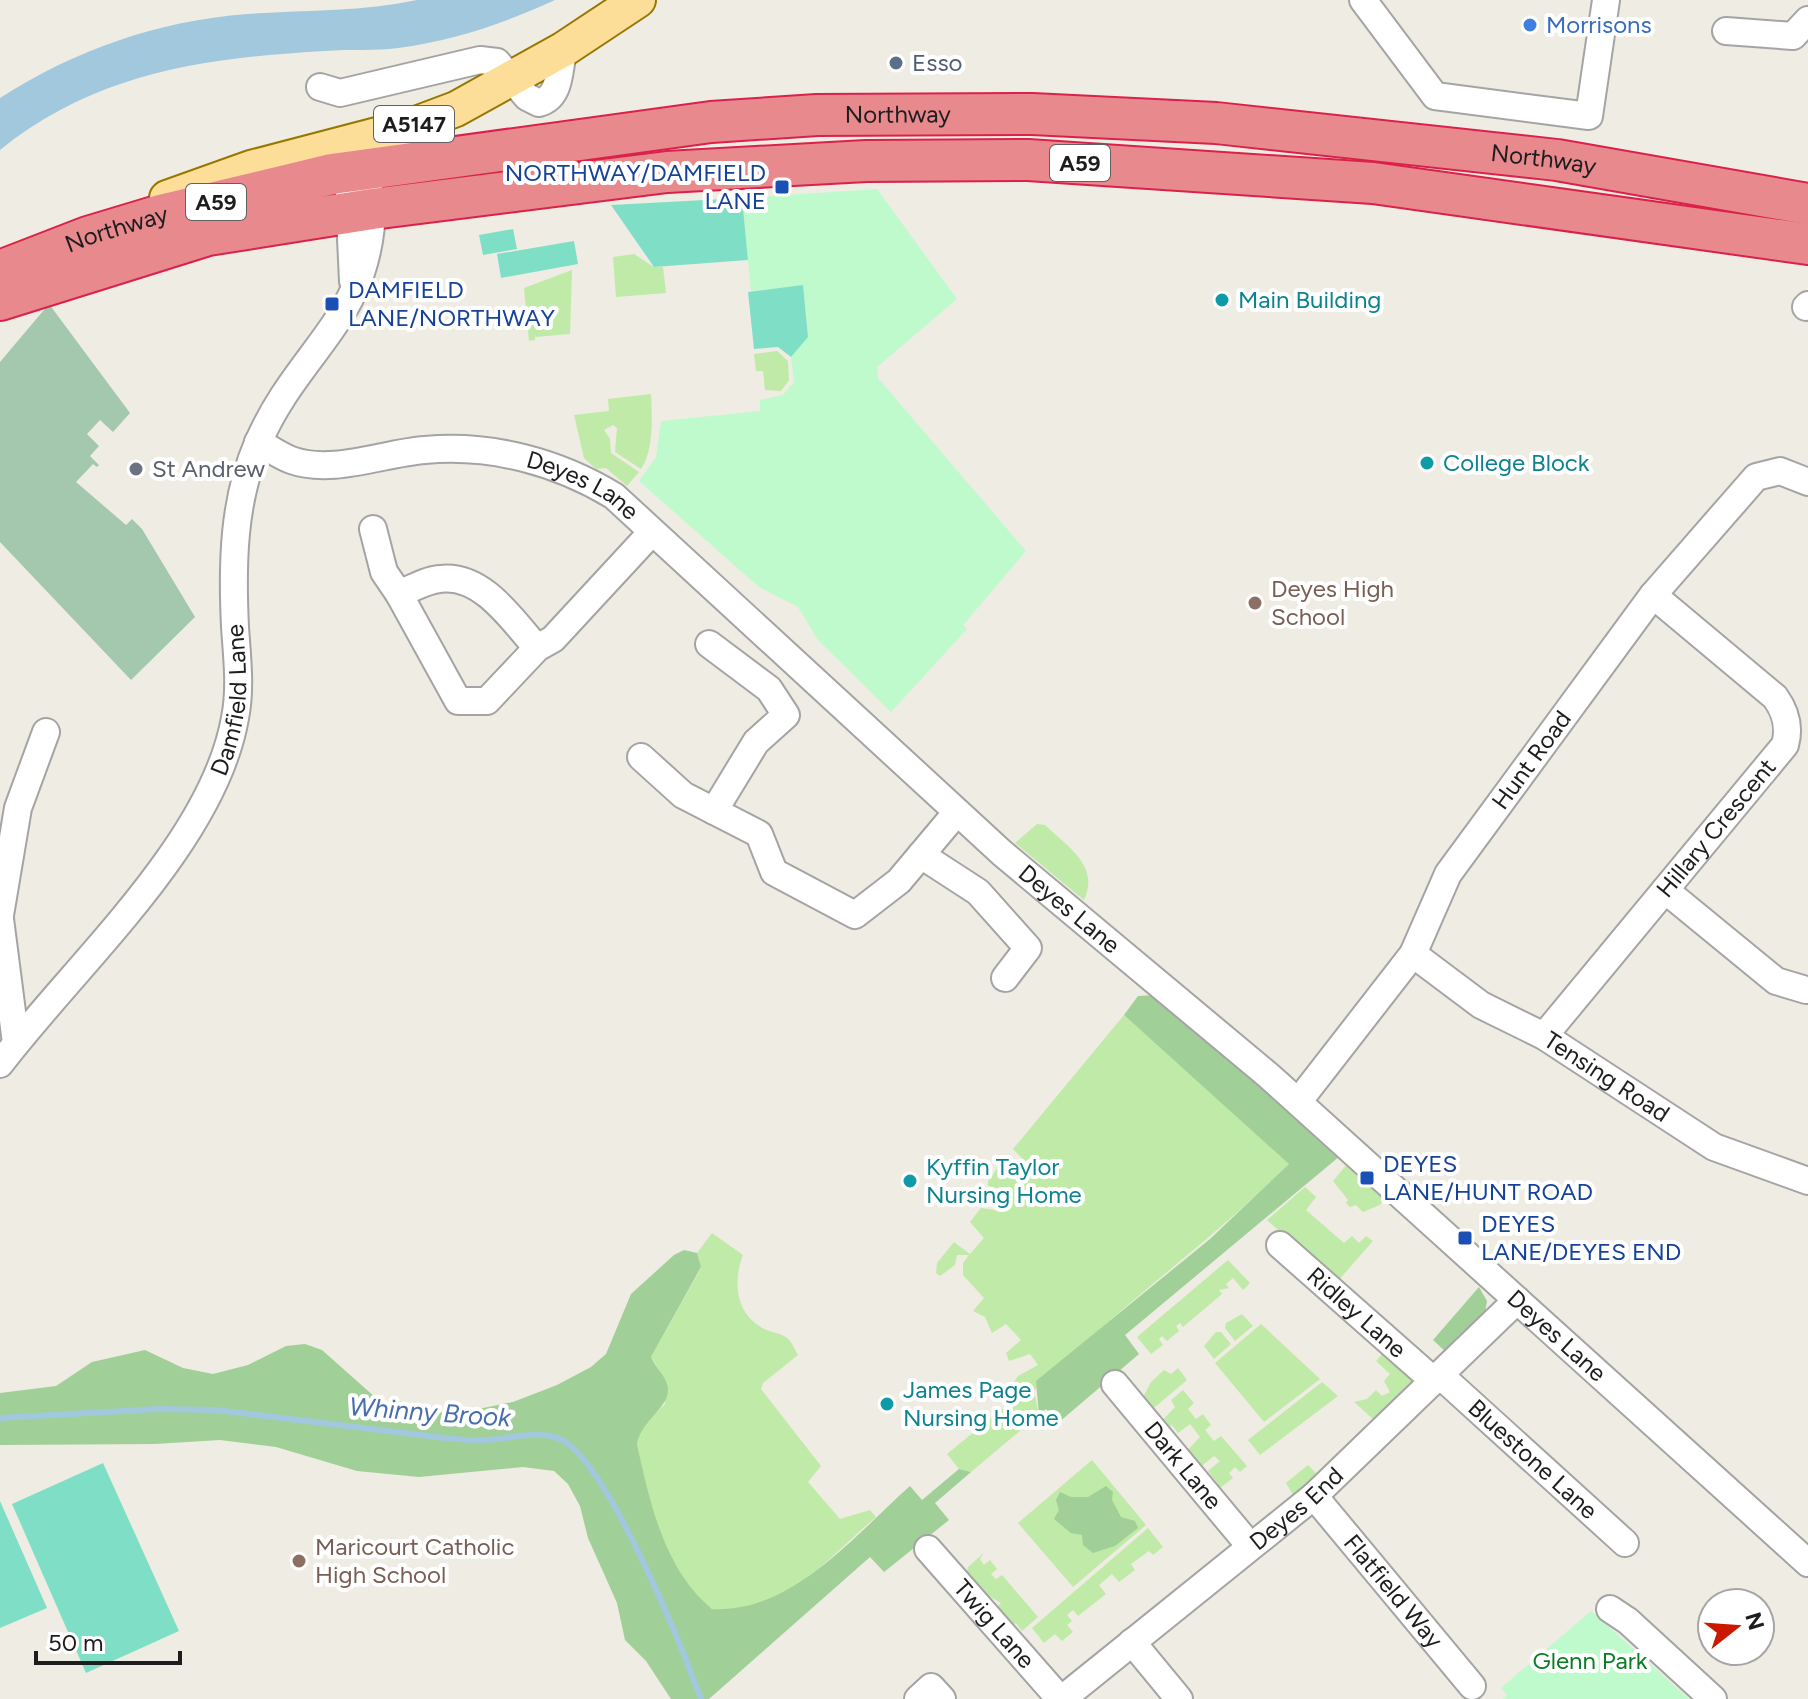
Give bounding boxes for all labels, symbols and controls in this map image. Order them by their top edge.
place label: Morrisons [1546,10,1652,39]
marker: Morrisons [1521,16,1539,34]
place label: Esso [912,48,963,77]
marker: Esso [887,54,905,72]
street label: Northway [845,99,951,129]
road number: A5147 [374,106,454,142]
street label: Northway [1489,138,1599,181]
road number: A59 [1050,145,1110,181]
place label: NORTHWAY/DAMFIELD LANE [505,158,766,215]
marker: NORTHWAY/DAMFIELD LANE [773,178,791,196]
road number: A59 [186,184,246,220]
street label: Northway [61,199,171,258]
place label: DAMFIELD LANE/NORTHWAY [348,275,556,332]
place label: Main Building [1238,285,1381,314]
marker: Main Building [1213,291,1231,309]
marker: DAMFIELD LANE/NORTHWAY [323,295,341,313]
street label: Deyes Lane [523,444,645,526]
place label: College Block [1443,448,1590,477]
place label: St Andrew [152,454,265,483]
marker: College Block [1418,454,1436,472]
marker: St Andrew [127,460,145,478]
place label: Deyes High School [1271,574,1394,631]
marker: Deyes High School [1246,594,1264,612]
street label: Damfield Lane [204,623,252,780]
street label: Hunt Road [1485,705,1577,815]
street label: Hillary Crescent [1650,752,1782,903]
street label: Deyes Lane [1013,858,1126,959]
street label: Tensing Road [1539,1025,1675,1128]
place label: DEYES LANE/HUNT ROAD [1383,1149,1593,1206]
place label: Kyffin Taylor Nursing Home [926,1152,1082,1209]
marker: DEYES LANE/HUNT ROAD [1358,1169,1376,1187]
marker: Kyffin Taylor Nursing Home [901,1172,919,1190]
place label: DEYES LANE/DEYES END [1481,1209,1681,1266]
marker: DEYES LANE/DEYES END [1456,1229,1474,1247]
street label: Ridley Lane [1301,1261,1412,1364]
street label: Deyes Lane [1502,1283,1612,1388]
place label: James Page Nursing Home [903,1375,1059,1432]
water label: Whinny Brook [348,1390,513,1434]
street label: Bluestone Lane [1463,1393,1604,1525]
marker: James Page Nursing Home [878,1395,896,1413]
street label: Dark Lane [1138,1415,1228,1515]
street label: Deyes End [1244,1461,1349,1556]
street label: Flatfield Way [1338,1528,1450,1654]
place label: Maricourt Catholic High School [315,1532,514,1589]
marker: Maricourt Catholic High School [290,1552,308,1570]
street label: Twig Lane [948,1573,1041,1674]
north arrow [1696,1587,1776,1667]
text: N [1739,1609,1770,1633]
scale bar [36,1615,180,1665]
text: 50 m [48,1628,104,1657]
park label: Glenn Park [1533,1646,1648,1675]

